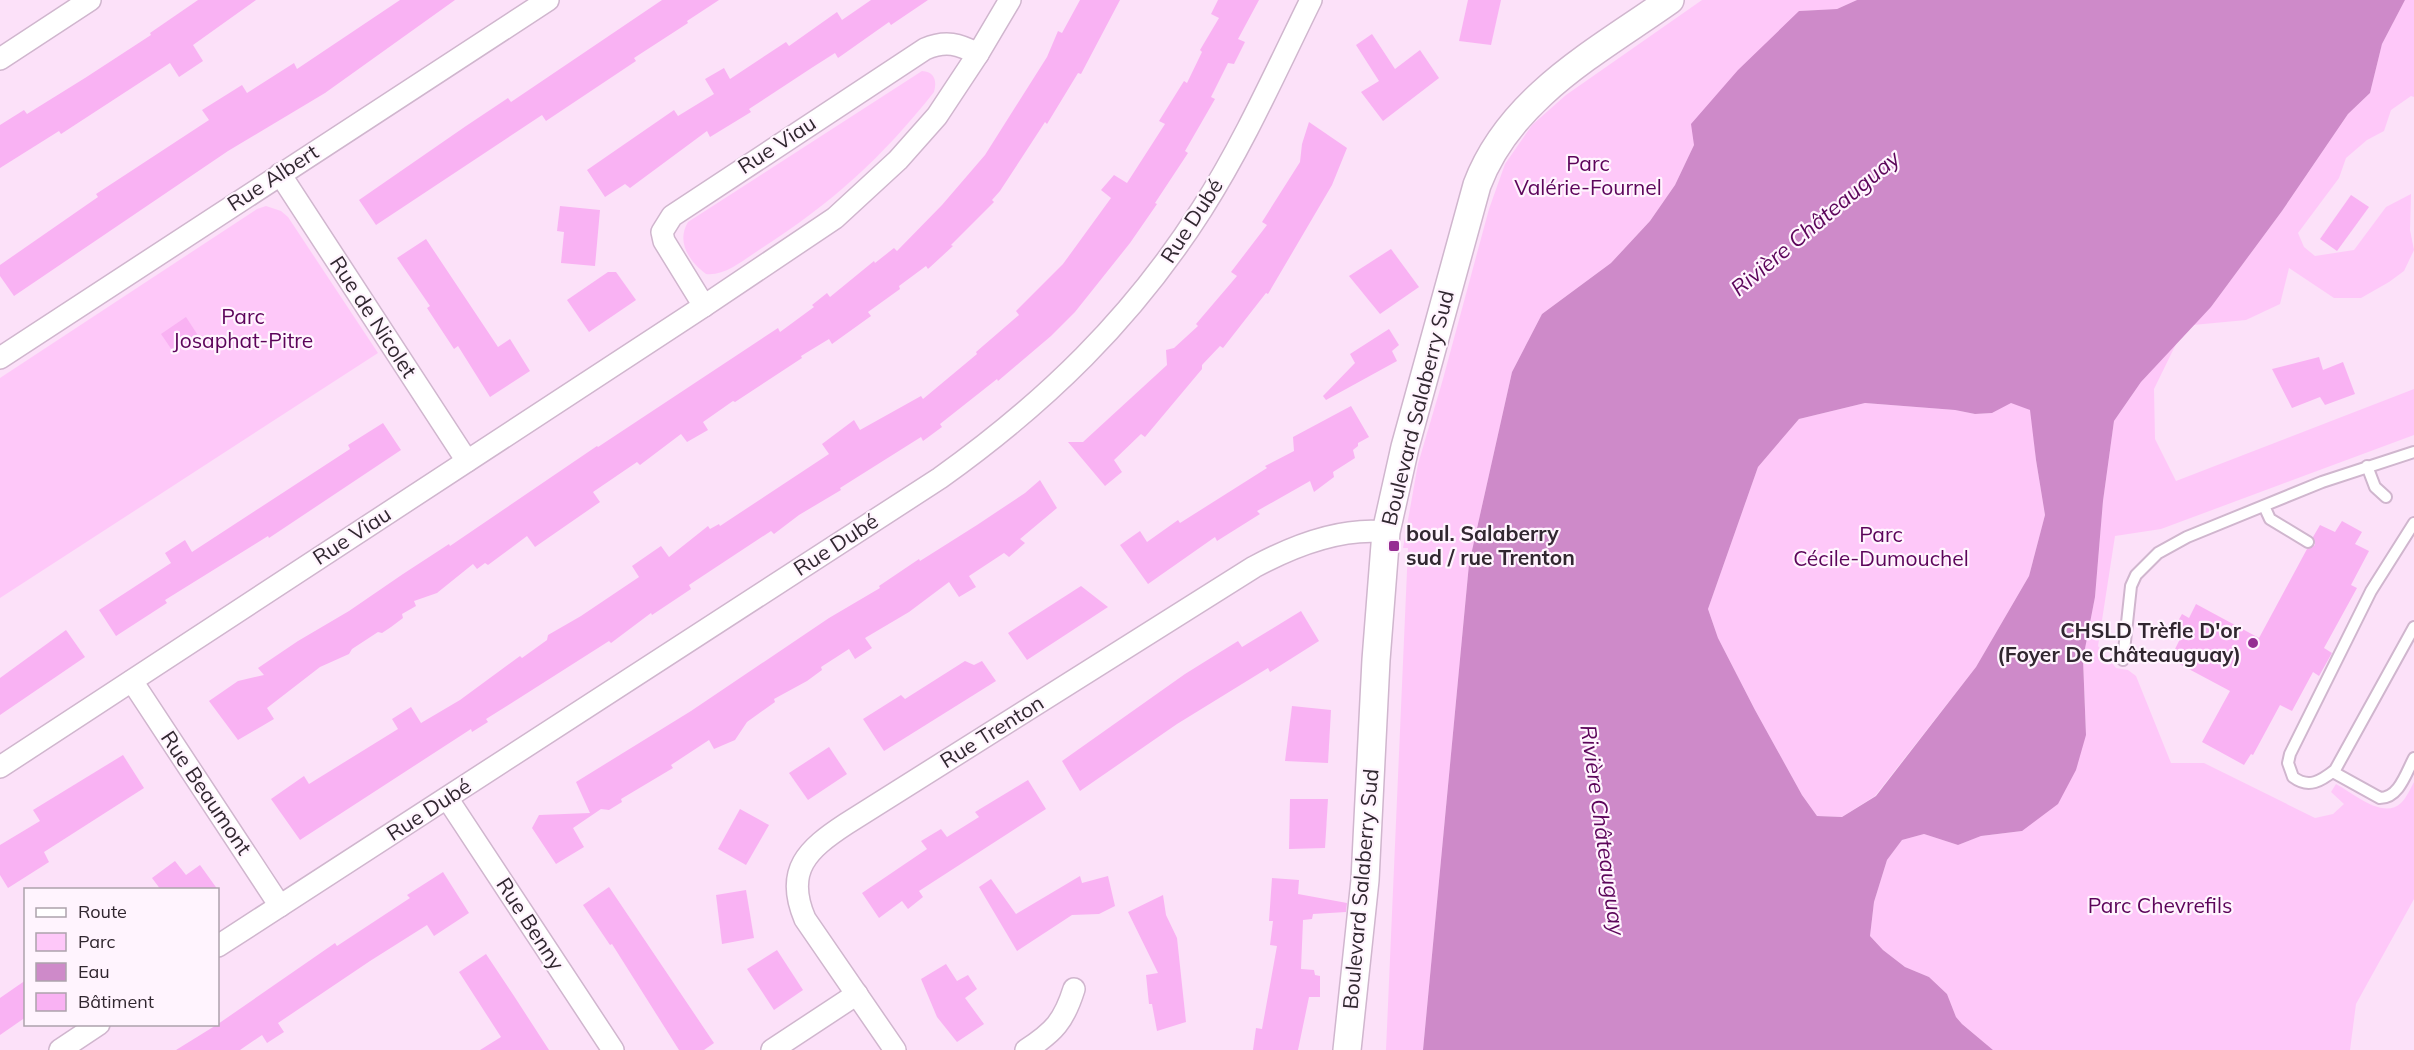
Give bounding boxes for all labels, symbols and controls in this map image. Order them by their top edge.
street label: Rue Viau [732,109,820,179]
street label: Rue Albert [222,138,323,216]
water label: Rivière Châteauguay [1725,143,1906,302]
park label: Parc Valérie-Fournel [1514,150,1662,200]
street label: Rue Dubé [1154,173,1228,268]
street label: Rue de Nicolet [325,251,423,382]
street label: Boulevard Salaberry Sud [1375,287,1459,528]
park label: Parc Josaphat-Pitre [173,303,313,353]
street label: Rue Viau [307,500,395,570]
street label: Rue Dubé [788,507,883,581]
place label: boul. Salaberry sud / rue Trenton [1406,520,1575,570]
park label: Parc Cécile-Dumouchel [1793,521,1969,571]
marker: boul. Salaberry sud / rue Trenton [1387,539,1401,553]
place label: CHSLD Trèfle D'or (Foyer De Châteauguay) [1997,617,2242,667]
marker: CHSLD Trèfle D'or (Foyer De Châteauguay) [2246,636,2260,650]
street label: Rue Trenton [935,689,1048,773]
water label: Rivière Châteauguay [1574,723,1632,938]
street label: Rue Beaumont [156,725,258,859]
street label: Boulevard Salaberry Sud [1337,768,1383,1010]
street label: Rue Dubé [381,772,476,846]
street label: Rue Benny [491,872,570,975]
legend [24,888,219,1026]
park label: Parc Chevrefils [2088,892,2232,918]
text: Route [78,900,127,923]
text: Parc [78,930,116,953]
text: Eau [78,960,110,983]
text: Bâtiment [78,990,154,1013]

